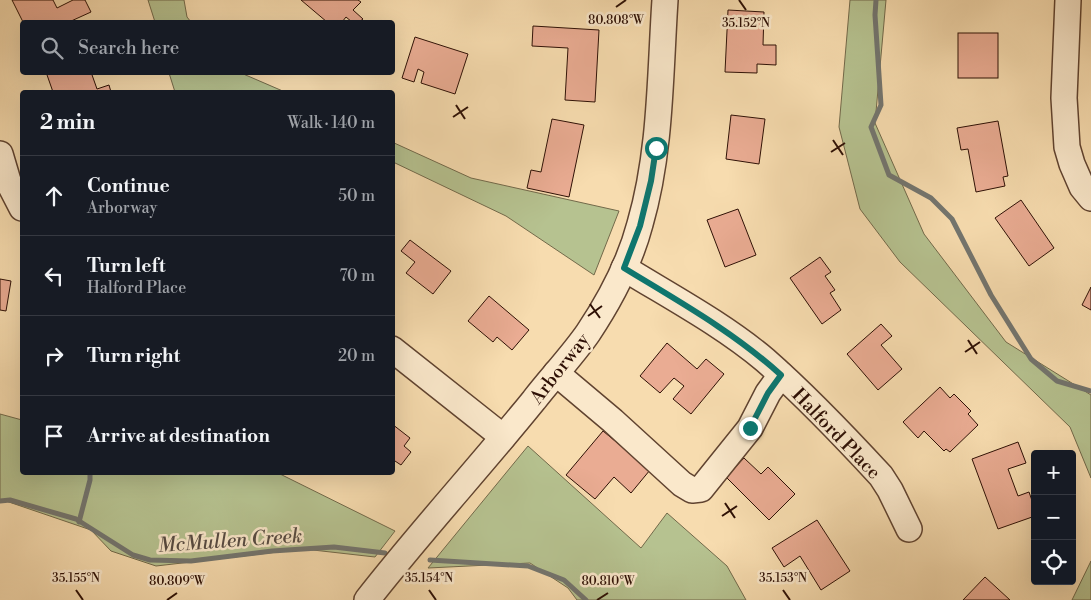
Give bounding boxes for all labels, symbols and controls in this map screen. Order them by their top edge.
text: 80.808°W [588,13,645,28]
text: 35.152°N [722,16,770,31]
search box [20,20,395,75]
icon: search [38,34,66,62]
text: Search here [78,36,179,60]
text: 2 min [40,110,95,136]
text: Walk · 140 m [287,113,375,133]
route start [645,137,668,160]
text: Continue [87,174,170,198]
icon: ahead [40,182,68,210]
text: 50 m [338,186,375,206]
text: Arborway [87,198,157,218]
text: Turn left [87,254,166,278]
icon: left [40,262,68,290]
text: 70 m [339,266,375,286]
text: Halford Place [87,278,186,298]
street label: Arborway [524,328,595,410]
icon: right [40,342,68,370]
text: Turn right [87,344,180,368]
text: 20 m [338,346,375,366]
street label: Halford Place [787,383,886,484]
route end [739,417,762,440]
icon: arrive [40,422,68,450]
text: Arrive at destination [87,424,270,448]
map controls [1031,450,1076,585]
button: + [1031,450,1076,495]
button: − [1031,495,1076,540]
water label: McMullen Creek [157,524,303,559]
button: locate [1031,540,1076,585]
text: 35.155°N [52,571,100,586]
text: 35.154°N [405,571,453,586]
text: 35.153°N [759,571,807,586]
text: 80.809°W [149,574,206,589]
text: 80.810°W [581,574,636,589]

